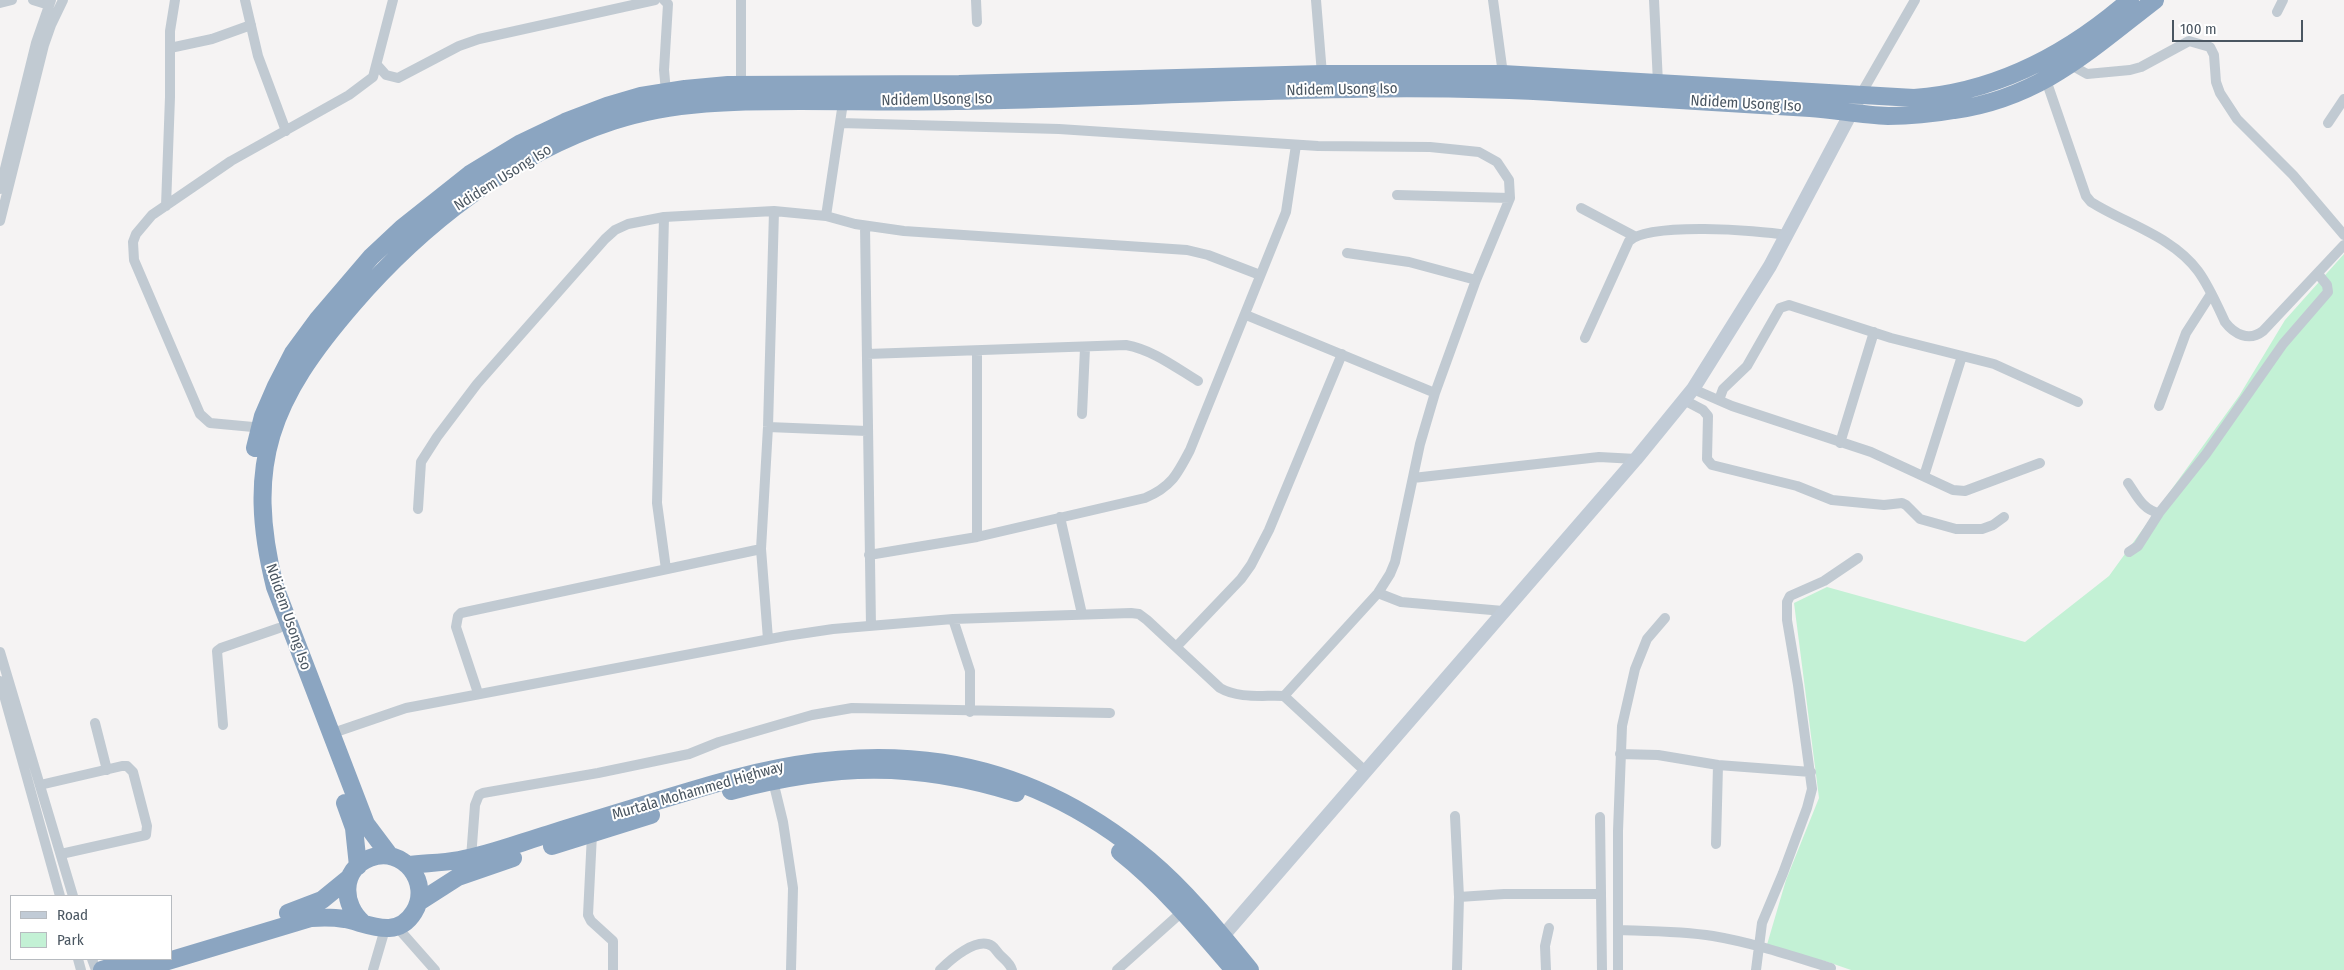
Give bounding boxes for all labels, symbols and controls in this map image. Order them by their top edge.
scale bar [2174,10,2305,42]
text: 100 m [2180,20,2217,38]
street label: Ndidem Usong Iso [1286,80,1398,100]
street label: Ndidem Usong Iso [881,90,993,110]
street label: Ndidem Usong Iso [1690,92,1802,116]
street label: Ndidem Usong Iso [451,141,555,215]
street label: Ndidem Usong Iso [261,562,315,672]
street label: Murtala Mohammed Highway [610,758,786,824]
legend [10,895,172,960]
text: Road [57,906,88,924]
text: Park [57,931,84,949]

